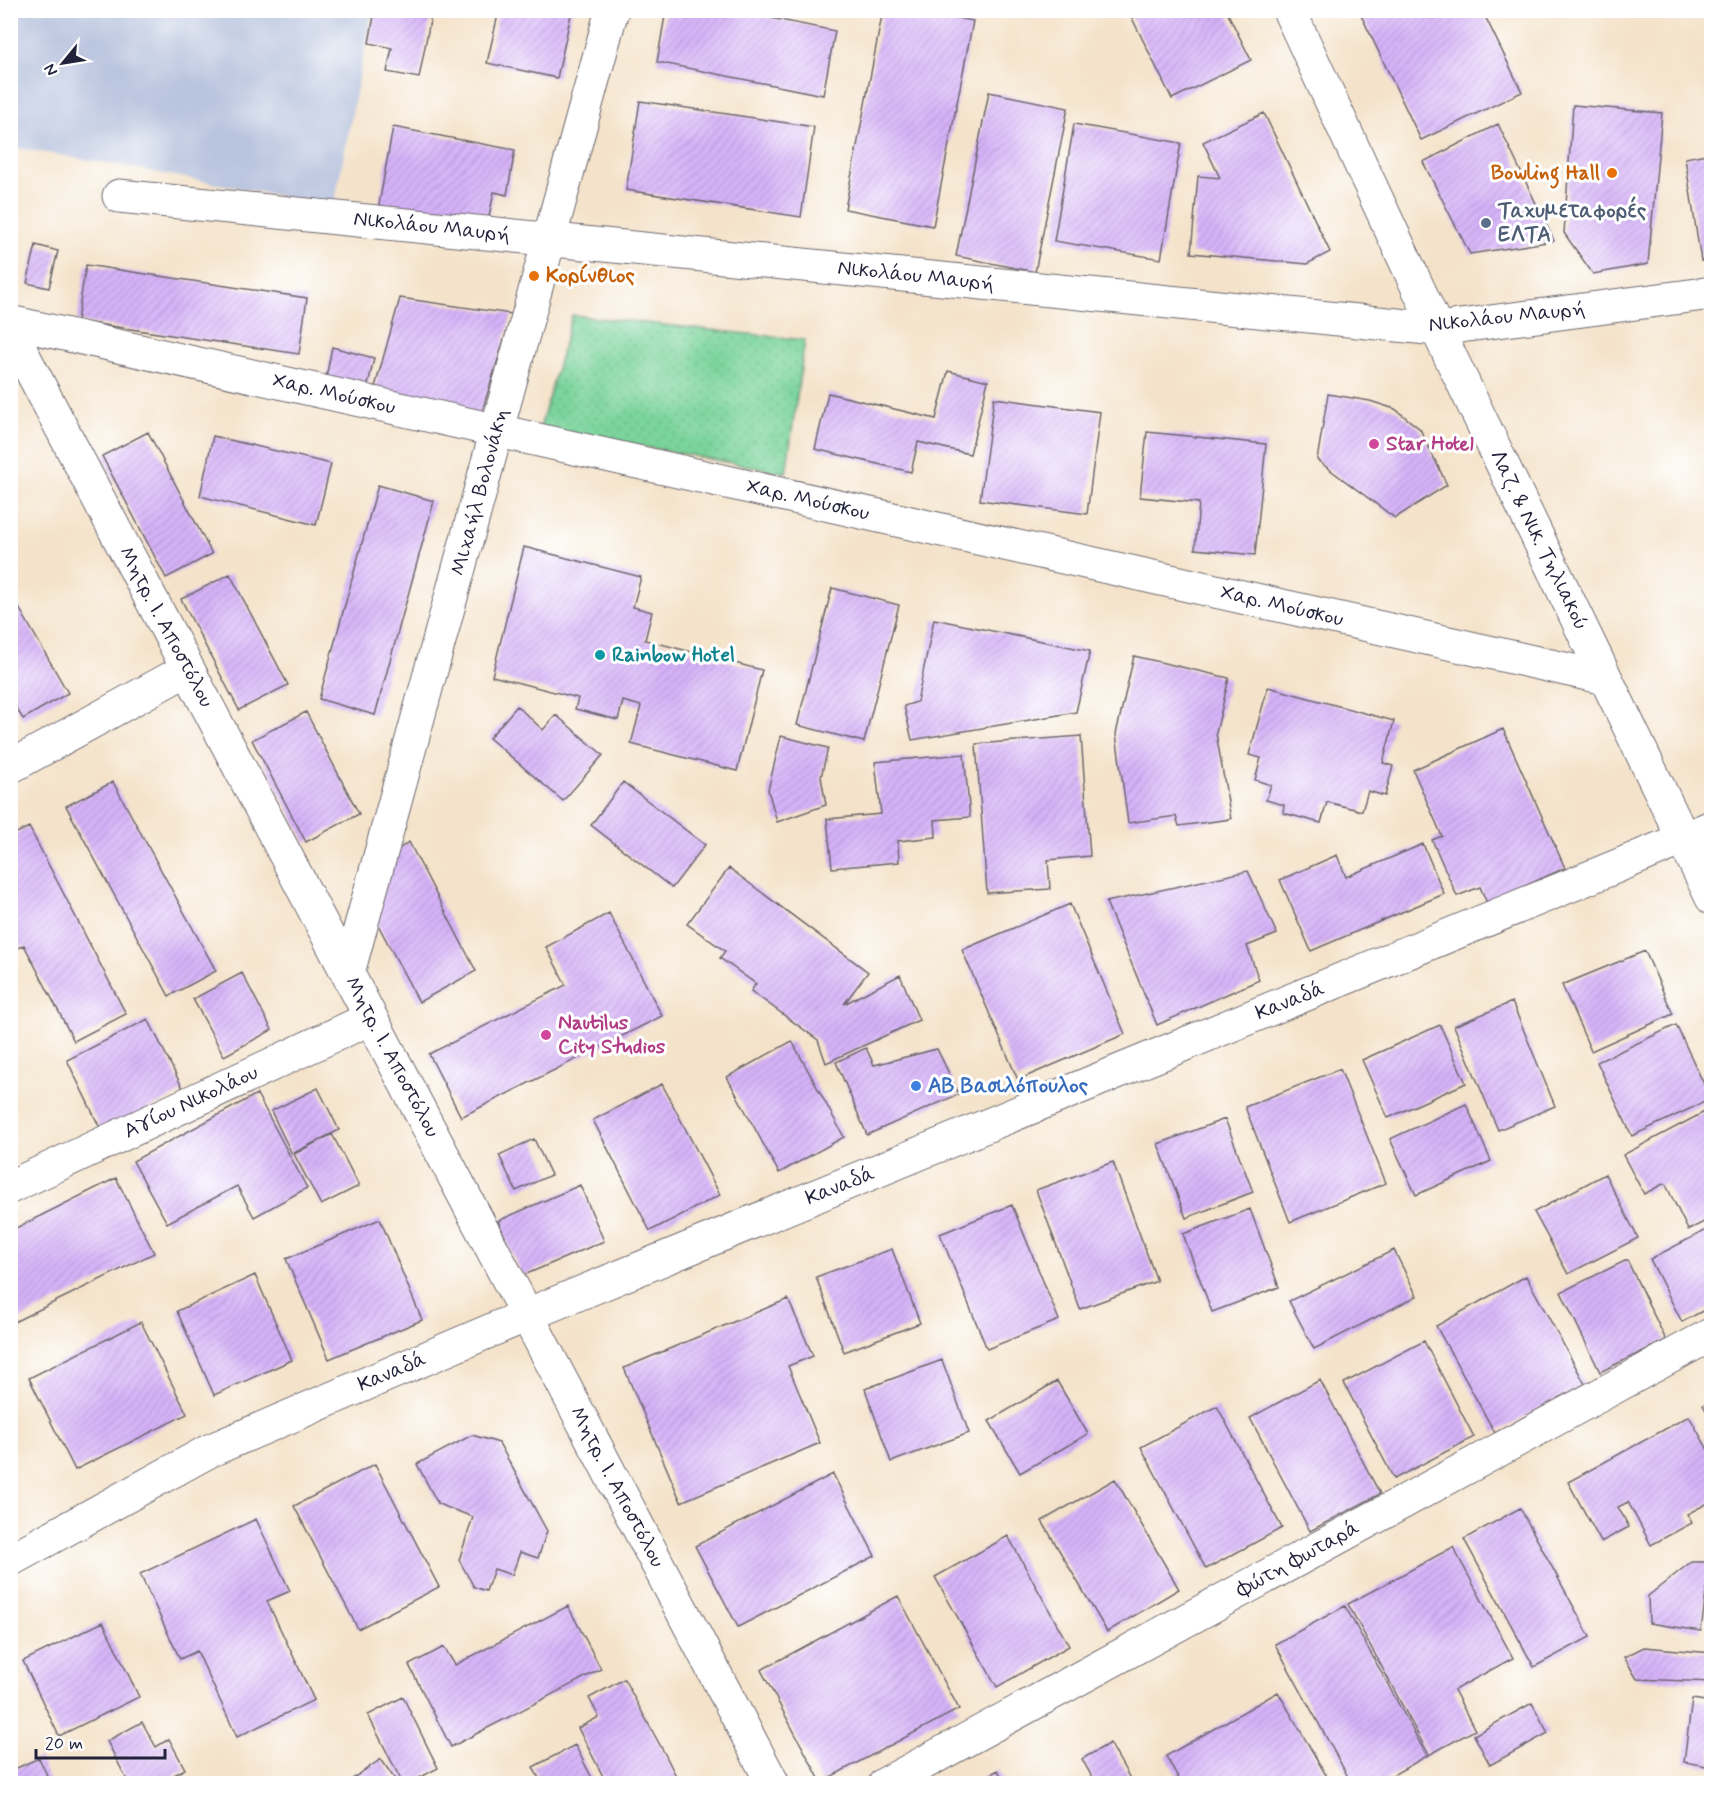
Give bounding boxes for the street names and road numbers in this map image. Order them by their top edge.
street label: Νικολάου Μαυρή [352,205,512,249]
street label: Νικολάου Μαυρή [836,254,996,298]
street label: Νικολάου Μαυρή [1427,295,1587,339]
street label: Χαρ. Μούσκου [270,366,398,422]
street label: Μιχαήλ Βολονάκη [444,405,516,579]
street label: Λαζ. & Νικ. Τηλιακού [1483,445,1595,635]
street label: Χαρ. Μούσκου [744,472,872,528]
street label: Μητρ. Ι. Αποστόλου [112,542,220,712]
street label: Χαρ. Μούσκου [1218,578,1346,634]
street label: Μητρ. Ι. Αποστόλου [338,972,446,1142]
street label: Καναδά [1251,975,1329,1027]
street label: Αγίου Νικολάου [119,1059,263,1145]
street label: Καναδά [801,1160,879,1212]
street label: Καναδά [353,1345,431,1399]
street label: Μητρ. Ι. Αποστόλου [563,1402,671,1572]
street label: Φώτη Φωταρά [1231,1514,1364,1605]

